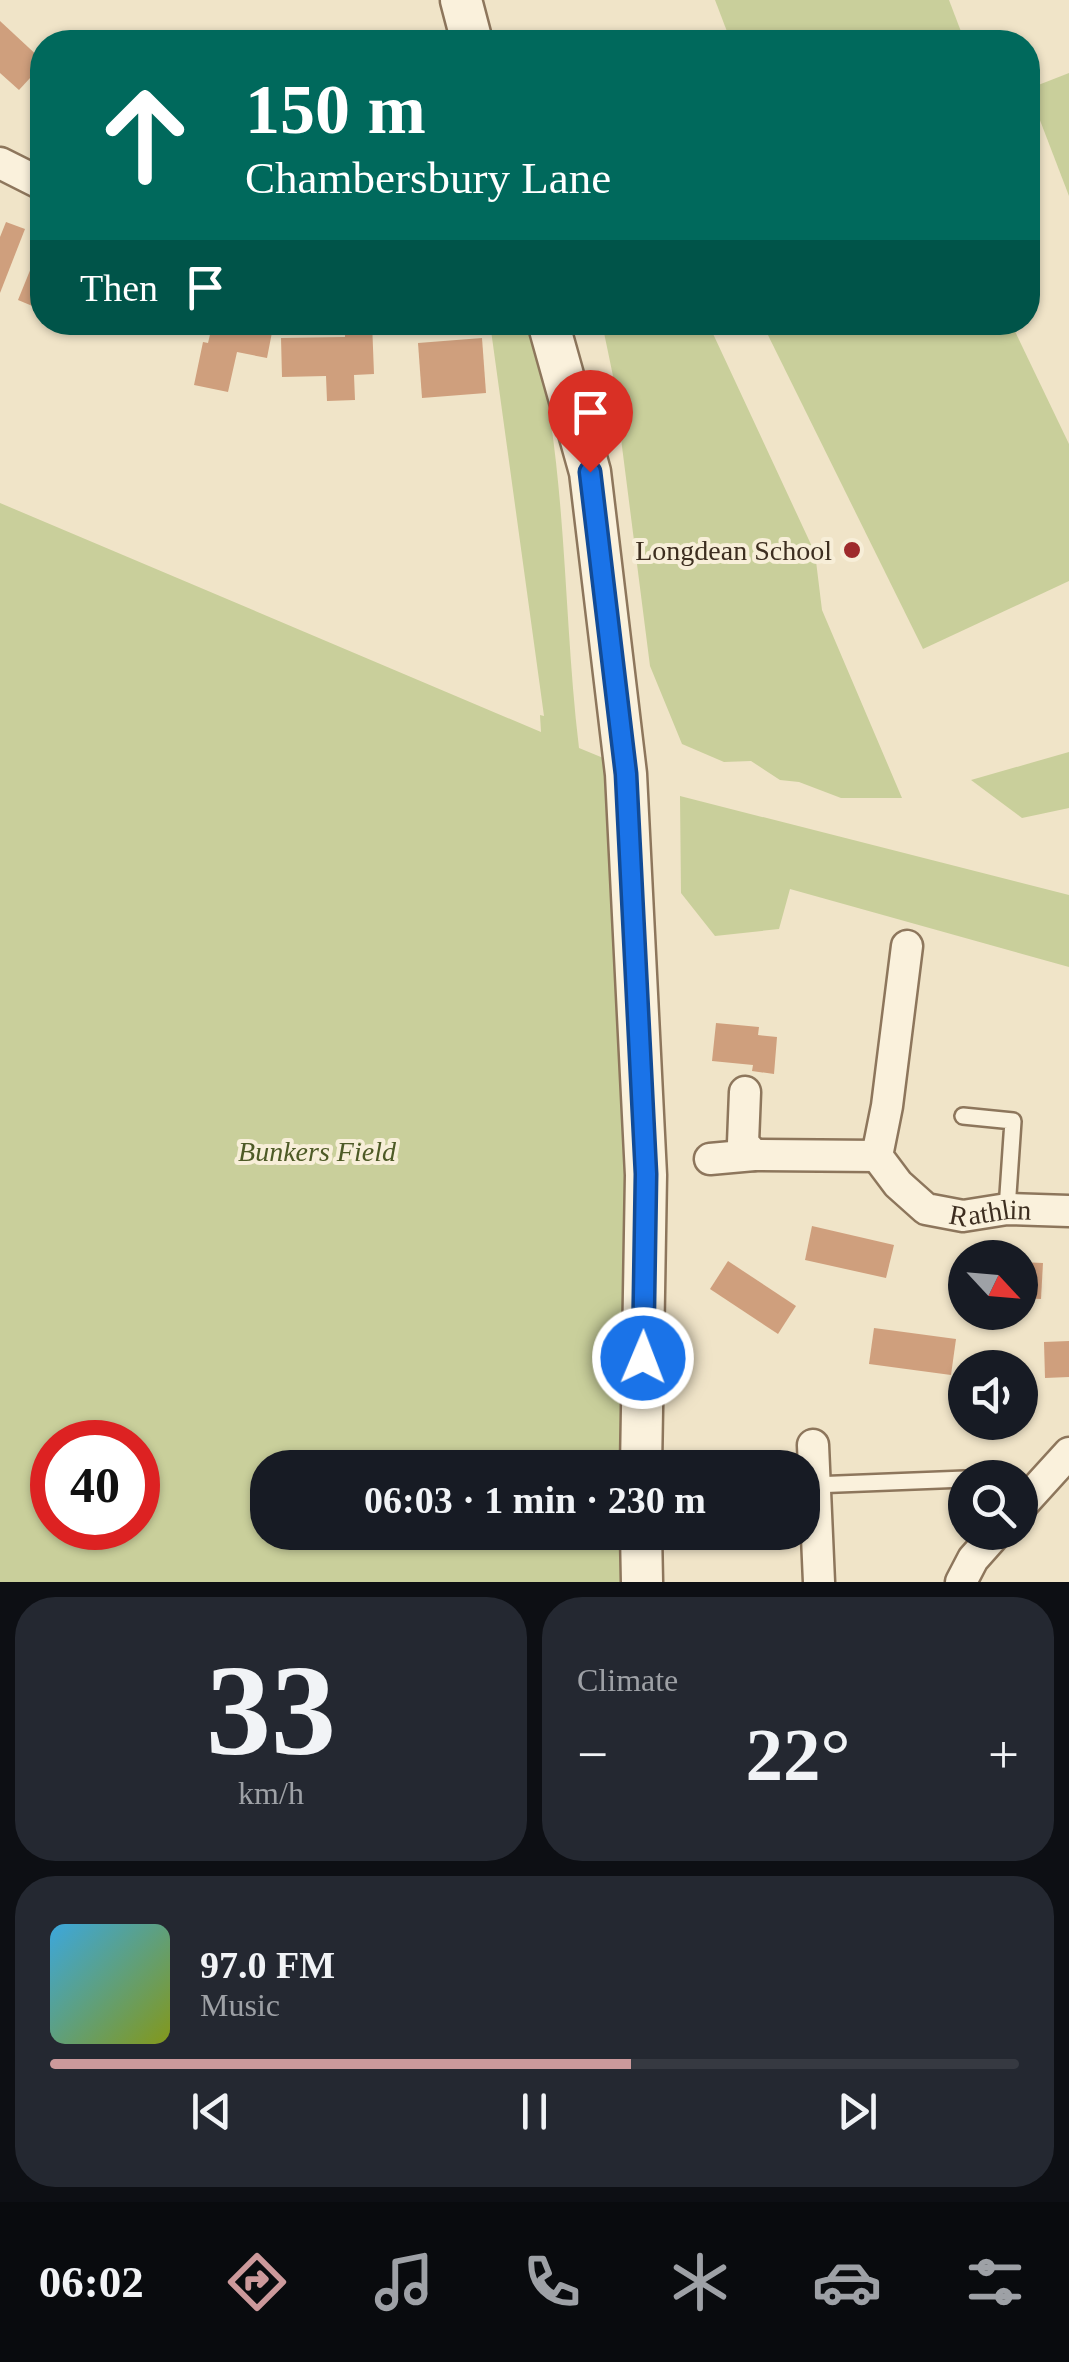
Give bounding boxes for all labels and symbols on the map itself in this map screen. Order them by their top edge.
pin [548,370,633,473]
place label: Longdean School [635,535,832,566]
marker: Longdean School [841,539,863,561]
park label: Bunkers Field [238,1136,397,1167]
street label: Rathlin [947,1193,1032,1232]
north arrow [948,1240,1038,1330]
position arrow [591,1306,695,1410]
speed limit sign: 40 [30,1420,160,1550]

